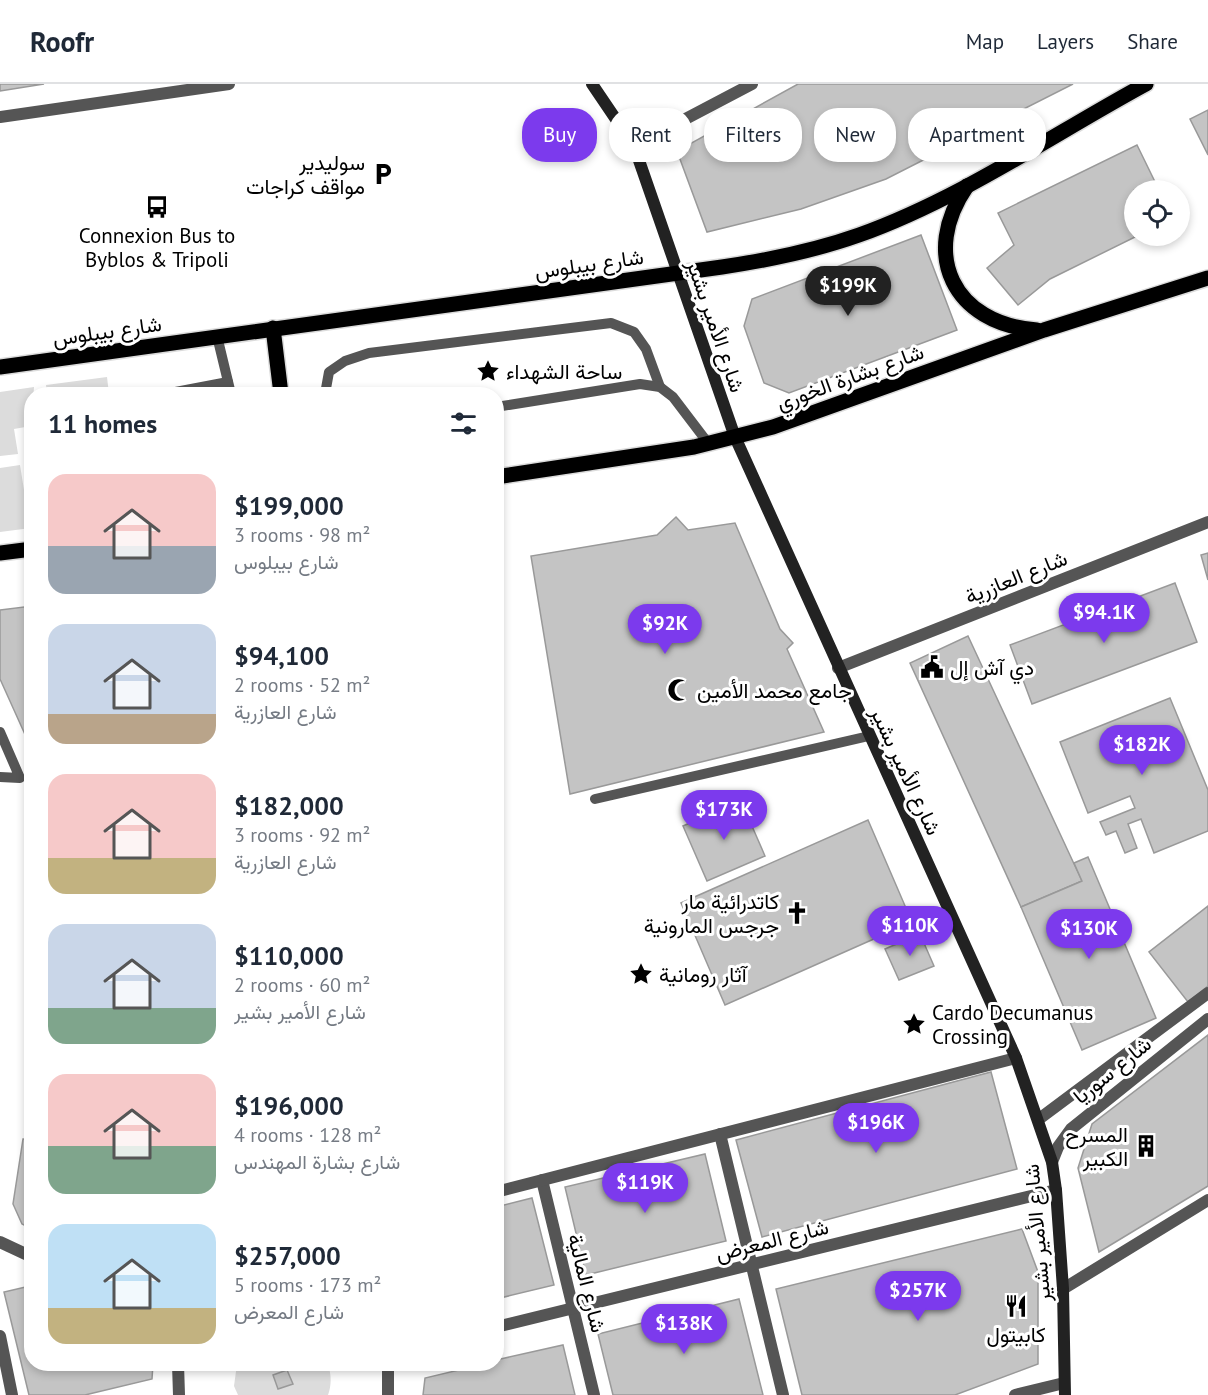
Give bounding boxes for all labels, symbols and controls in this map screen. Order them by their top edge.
text: Roofr [30,23,94,60]
text: Map [966,28,1004,55]
text: Layers [1037,28,1094,55]
text: Share [1127,28,1178,55]
chip: Buy [522,108,597,162]
chip: Rent [609,108,692,162]
chip: Filters [704,108,802,162]
chip: New [814,108,896,162]
chip: Apartment [908,108,1046,162]
place label: سوليدير مواقف كراجات [246,149,365,200]
parking icon: سوليدير مواقف كراجات [370,161,396,187]
map controls [1124,180,1190,246]
button: locate [1124,180,1190,246]
bus stop icon: Connexion Bus to Byblos & Tripoli [144,194,170,220]
place label: Connexion Bus to Byblos & Tripoli [79,222,235,273]
street label: شارع بيبلوس [533,243,645,286]
street label: شارع الأمير بشير [679,255,751,396]
pin: $199K [806,266,890,317]
text: $199K [819,272,877,298]
street label: شارع بيبلوس [51,310,163,353]
street label: شارع بشارة الخوري [773,338,929,420]
place icon: ساحة الشهداء [475,358,501,384]
place label: ساحة الشهداء [506,358,622,385]
text: 11 homes [48,407,157,440]
icon: filters [447,407,480,440]
text: $199,000 [234,489,344,522]
icon: home [96,498,168,570]
text: 3 rooms · 98 m² [234,522,370,548]
street label: شارع العازرية [961,544,1071,611]
text: شارع بيبلوس [234,549,339,575]
pin: $94.1K [1055,593,1153,644]
text: $94.1K [1073,599,1135,625]
pin: $92K [629,604,701,655]
text: $92K [642,610,688,636]
text: $94,100 [234,639,329,672]
icon: home [96,648,168,720]
public building icon: دي آش إل [919,654,945,680]
place label: دي آش إل [950,654,1034,685]
text: 2 rooms · 52 m² [234,672,370,698]
mosque icon: جامع محمد الأمين [666,677,692,703]
place label: جامع محمد الأمين [697,677,852,705]
text: شارع العازرية [234,699,337,725]
street label: شارع الأمير بشير [863,702,947,840]
pin: $182K [1100,725,1184,776]
text: $182K [1113,731,1171,757]
text: $182,000 [234,789,344,822]
pin: $173K [682,790,766,841]
text: $173K [695,796,753,822]
icon: home [96,798,168,870]
text: 3 rooms · 92 m² [234,822,370,848]
text: شارع العازرية [234,849,337,875]
place label: كاتدرائية مار جرجس المارونية [644,888,779,939]
church icon: كاتدرائية مار جرجس المارونية [784,900,810,926]
pin: $110K [868,906,952,957]
pin: $130K [1047,909,1131,960]
text: $110K [881,912,939,938]
text: $130K [1060,915,1118,941]
text: $110,000 [234,939,344,972]
icon: home [96,948,168,1020]
place icon: آثار رومانية [628,961,654,987]
place label: آثار رومانية [659,961,749,988]
text: 2 rooms · 60 m² [234,972,370,998]
text: شارع الأمير بشير [234,999,366,1025]
place label: Cardo Decumanus Crossing [932,999,1093,1050]
place icon: Cardo Decumanus Crossing [901,1011,927,1037]
street label: شارع سوريا [1067,1030,1157,1111]
text: $196,000 [234,1089,344,1122]
icon: home [96,1098,168,1170]
pin: $196K [834,1103,918,1154]
text: $196K [847,1109,905,1135]
place label: المسرح الكبير [1065,1121,1128,1172]
text: 4 rooms · 128 m² [234,1122,381,1148]
building icon: المسرح الكبير [1133,1133,1159,1159]
text: شارع بشارة المهندس [234,1149,400,1175]
pin: $119K [603,1163,687,1214]
street label: شارع الأمير بشير [1018,1163,1058,1304]
text: $119K [616,1169,674,1195]
street label: شارع المعرض [713,1213,832,1268]
street label: شارع المالية [561,1231,612,1335]
text: $257,000 [234,1239,341,1272]
icon: home [96,1248,168,1320]
pin: $257K [876,1271,960,1322]
text: 5 rooms · 173 m² [234,1272,381,1298]
text: $257K [889,1277,947,1303]
restaurant icon: كابيتول [1003,1293,1029,1319]
text: شارع المعرض [234,1299,344,1325]
pin: $138K [642,1304,726,1355]
text: $138K [655,1310,713,1336]
place label: كابيتول [987,1321,1045,1348]

